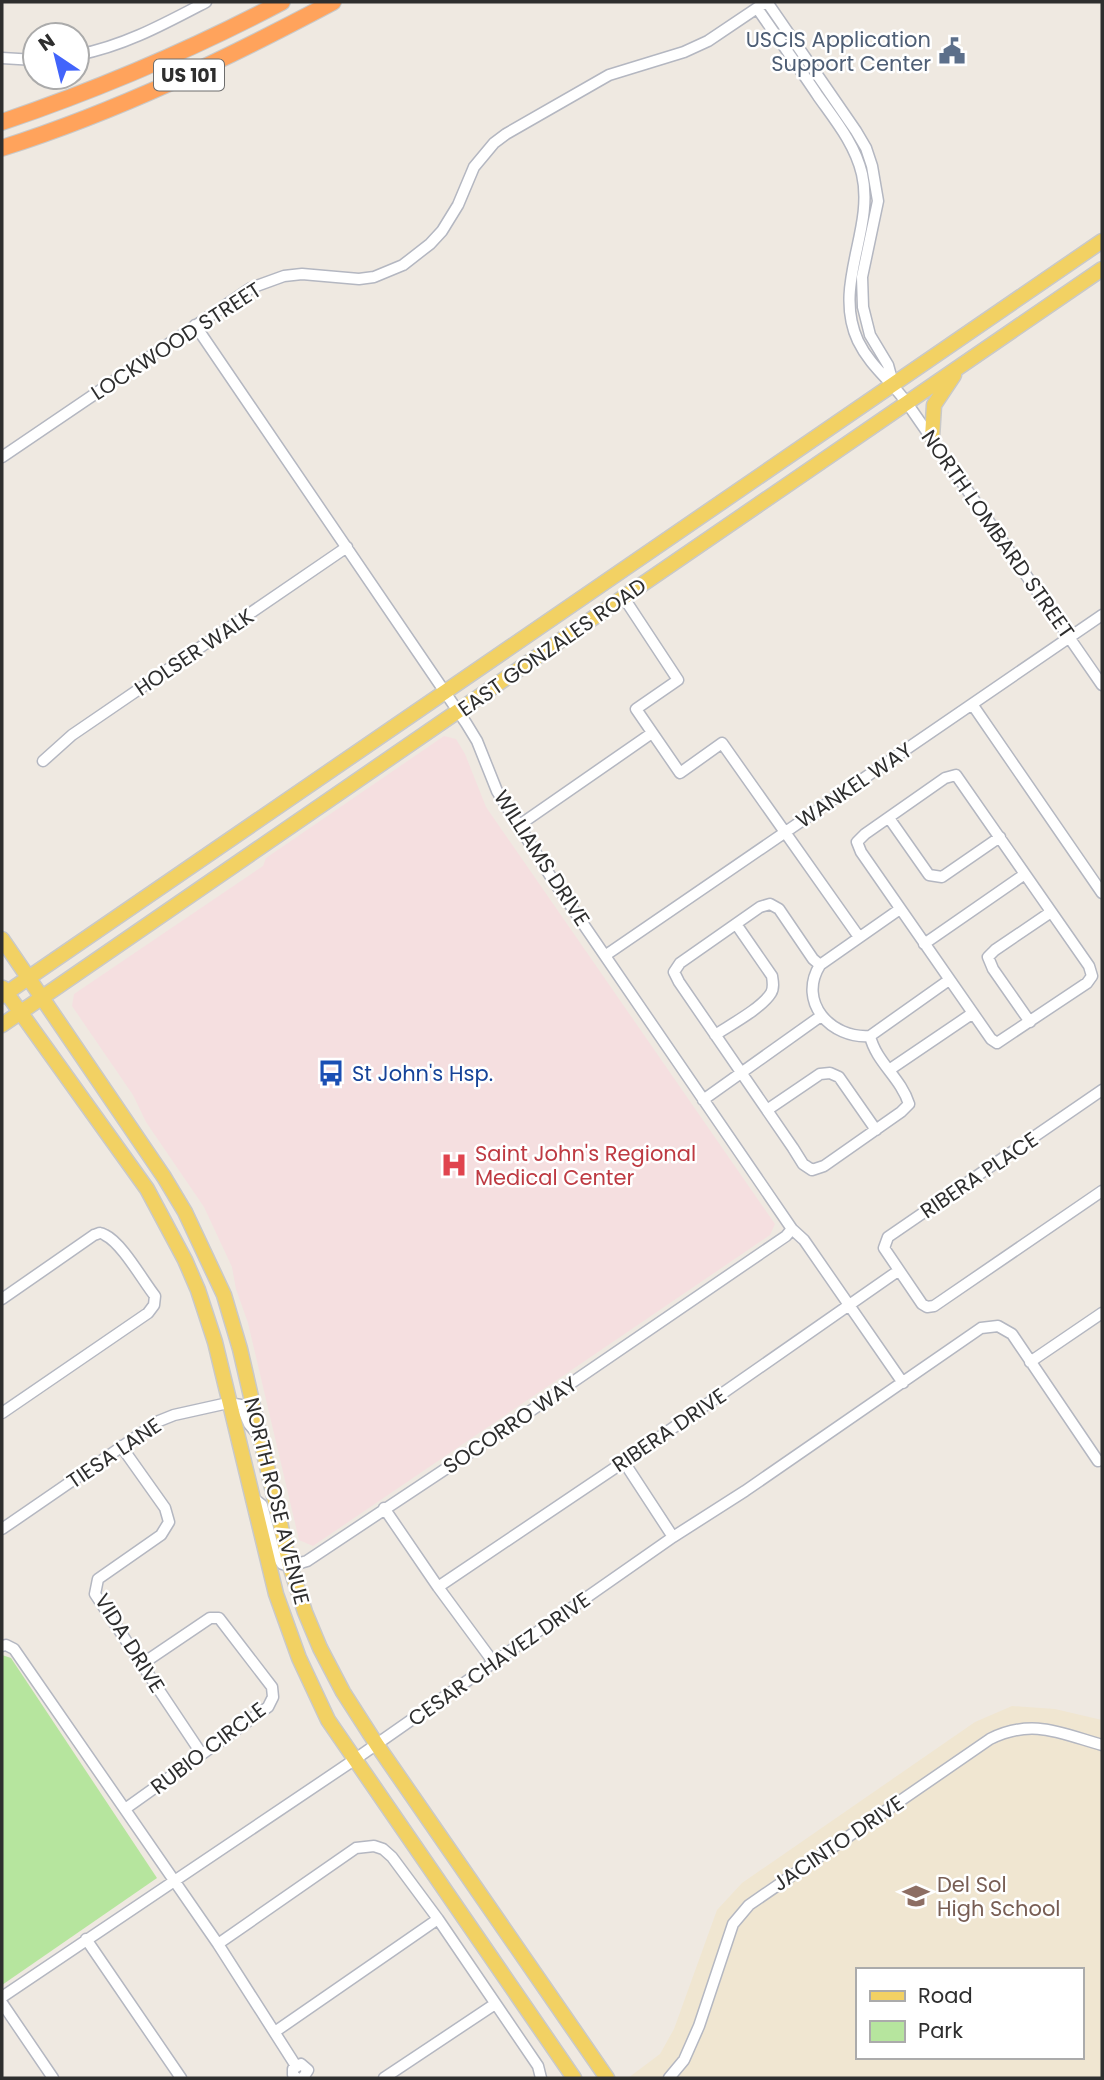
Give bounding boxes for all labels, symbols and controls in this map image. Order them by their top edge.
north arrow [21,21,91,91]
place label: USCIS Application Support Center [746,25,931,78]
text: N [33,27,60,58]
public building icon: USCIS Application Support Center [937,36,967,66]
road number: US 101 [154,60,224,90]
street label: LOCKWOOD STREET [85,275,267,407]
street label: NORTH LOMBARD STREET [915,424,1081,644]
street label: EAST GONZALES ROAD [452,571,652,723]
street label: HOLSER WALK [129,601,260,703]
street label: WANKEL WAY [790,735,918,835]
street label: WILLIAMS DRIVE [487,784,597,932]
bus stop icon: St John's Hsp. [316,1058,346,1088]
place label: St John's Hsp. [352,1059,493,1088]
street label: RIBERA PLACE [914,1125,1044,1225]
place label: Saint John's Regional Medical Center [475,1139,696,1192]
hospital icon: Saint John's Regional Medical Center [439,1150,469,1180]
street label: SOCORRO WAY [437,1369,583,1481]
street label: RIBERA DRIVE [606,1381,732,1479]
street label: NORTH ROSE AVENUE [237,1394,317,1608]
street label: TIESA LANE [61,1411,167,1495]
street label: CESAR CHAVEZ DRIVE [402,1585,596,1733]
street label: VIDA DRIVE [88,1588,172,1698]
street label: RUBIO CIRCLE [144,1695,272,1801]
street label: JACINTO DRIVE [767,1788,909,1898]
place label: Del Sol High School [937,1870,1061,1923]
school or university icon: Del Sol High School [901,1881,931,1911]
legend [856,1968,1083,2059]
text: Road [918,1981,973,2010]
text: Park [918,2016,963,2045]

